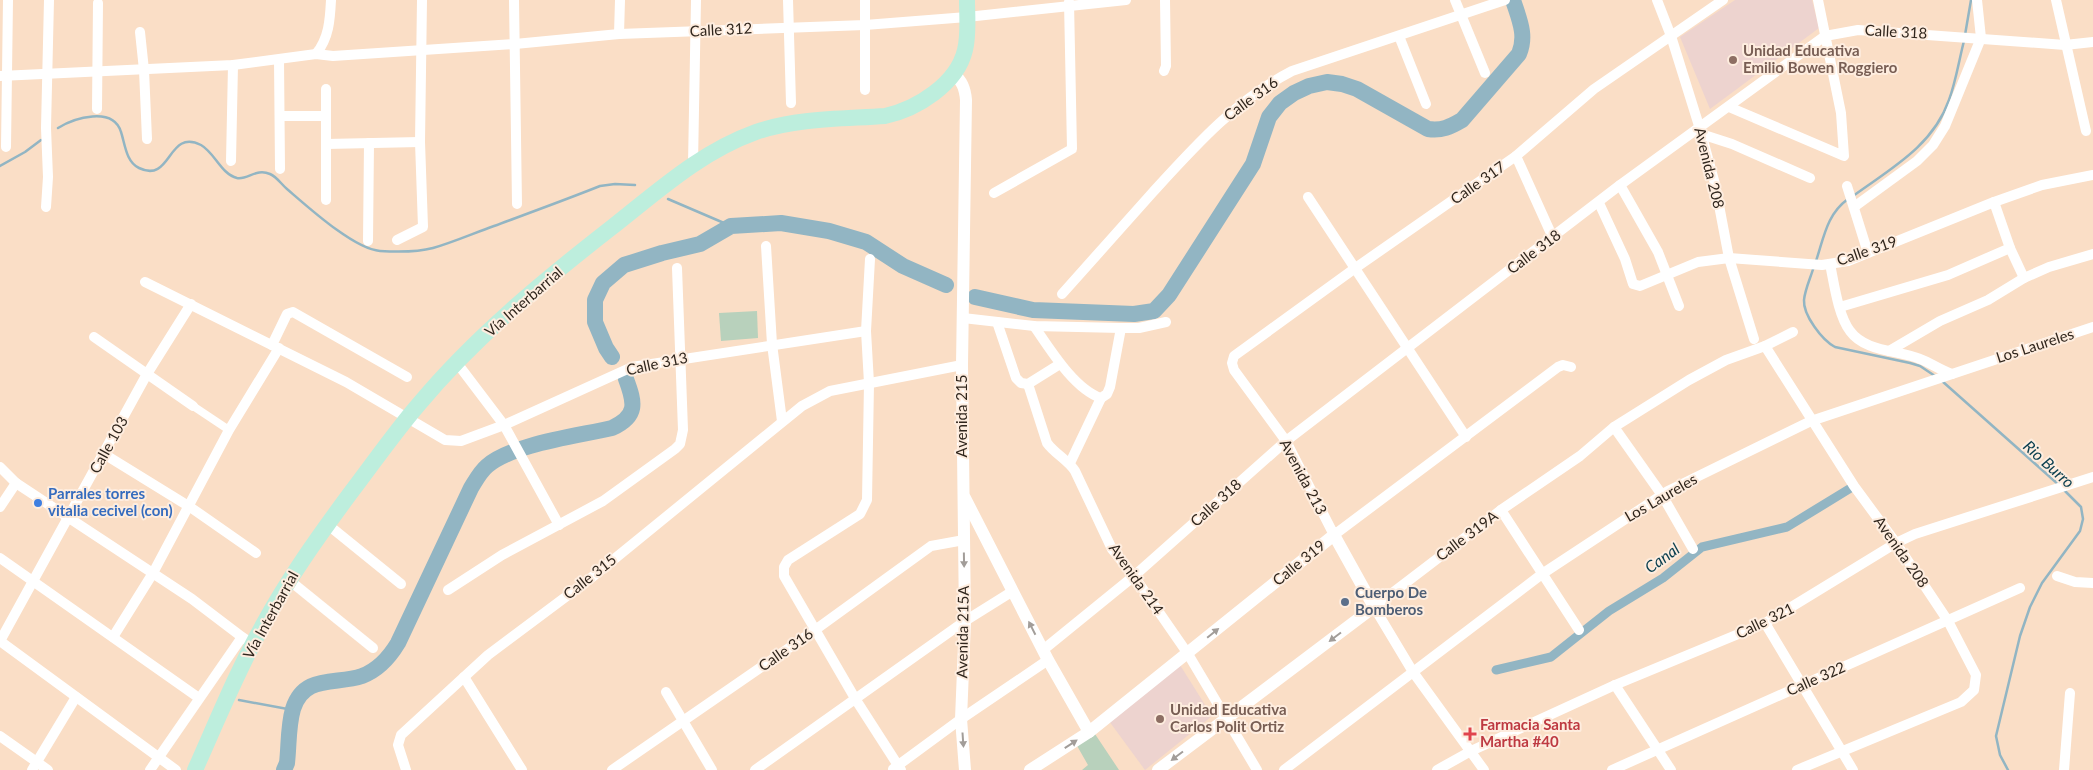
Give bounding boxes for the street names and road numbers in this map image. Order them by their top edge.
street label: Calle 312 [689,18,753,40]
street label: Calle 318 [1864,20,1928,42]
street label: Calle 316 [1220,72,1281,124]
street label: Avenida 208 [1691,125,1729,210]
street label: Calle 317 [1447,157,1508,207]
street label: Calle 318 [1503,225,1564,277]
street label: Calle 319 [1834,231,1899,269]
street label: Vía Interbarrial [481,263,566,340]
street label: Los Laureles [1994,324,2076,366]
street label: Calle 313 [624,348,689,378]
street label: Avenida 215 [952,375,970,457]
street label: Calle 103 [85,413,131,476]
street label: Avenida 213 [1277,436,1331,517]
street label: Los Laureles [1621,469,1700,525]
street label: Calle 318 [1186,475,1245,530]
street label: Calle 319A [1432,506,1501,564]
street label: Avenida 208 [1871,512,1933,590]
street label: Calle 319 [1268,536,1328,589]
street label: Avenida 214 [1106,539,1168,618]
street label: Calle 315 [559,550,620,603]
street label: Vía Interbarrial [239,568,302,661]
street label: Avenida 215A [952,585,972,679]
street label: Calle 321 [1733,598,1797,642]
street label: Calle 316 [755,624,816,674]
street label: Calle 322 [1783,657,1848,699]

